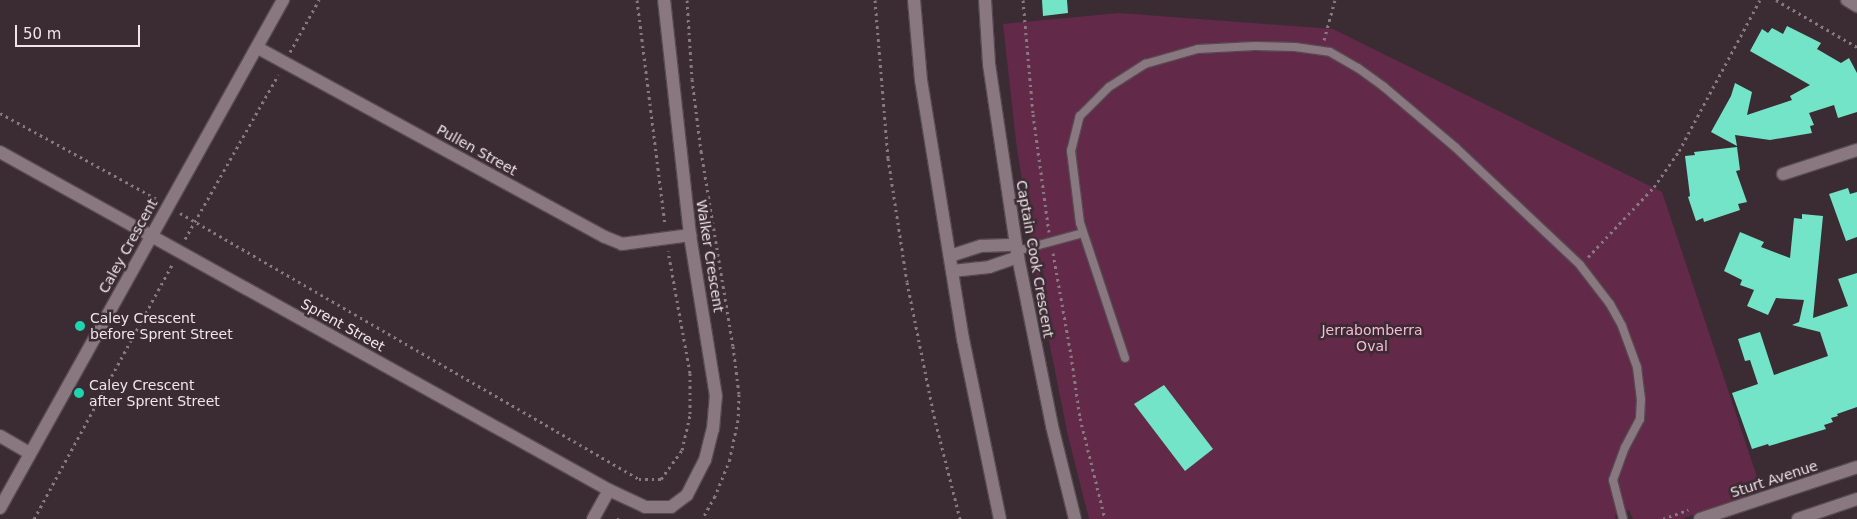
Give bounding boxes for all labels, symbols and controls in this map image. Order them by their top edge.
scale bar [18,15,142,47]
text: 50 m [23,25,61,43]
street label: Pullen Street [434,121,520,179]
street label: Captain Cook Crescent [1013,179,1057,339]
street label: Caley Crescent [95,196,161,296]
street label: Walker Crescent [693,199,727,313]
street label: Sprent Street [298,295,388,355]
place label: Caley Crescent before Sprent Street [90,310,233,342]
marker: Caley Crescent before Sprent Street [74,320,86,332]
park label: Jerrabomberra Oval [1321,322,1423,354]
place label: Caley Crescent after Sprent Street [89,377,220,410]
marker: Caley Crescent after Sprent Street [73,387,85,399]
street label: Sturt Avenue [1728,457,1820,501]

